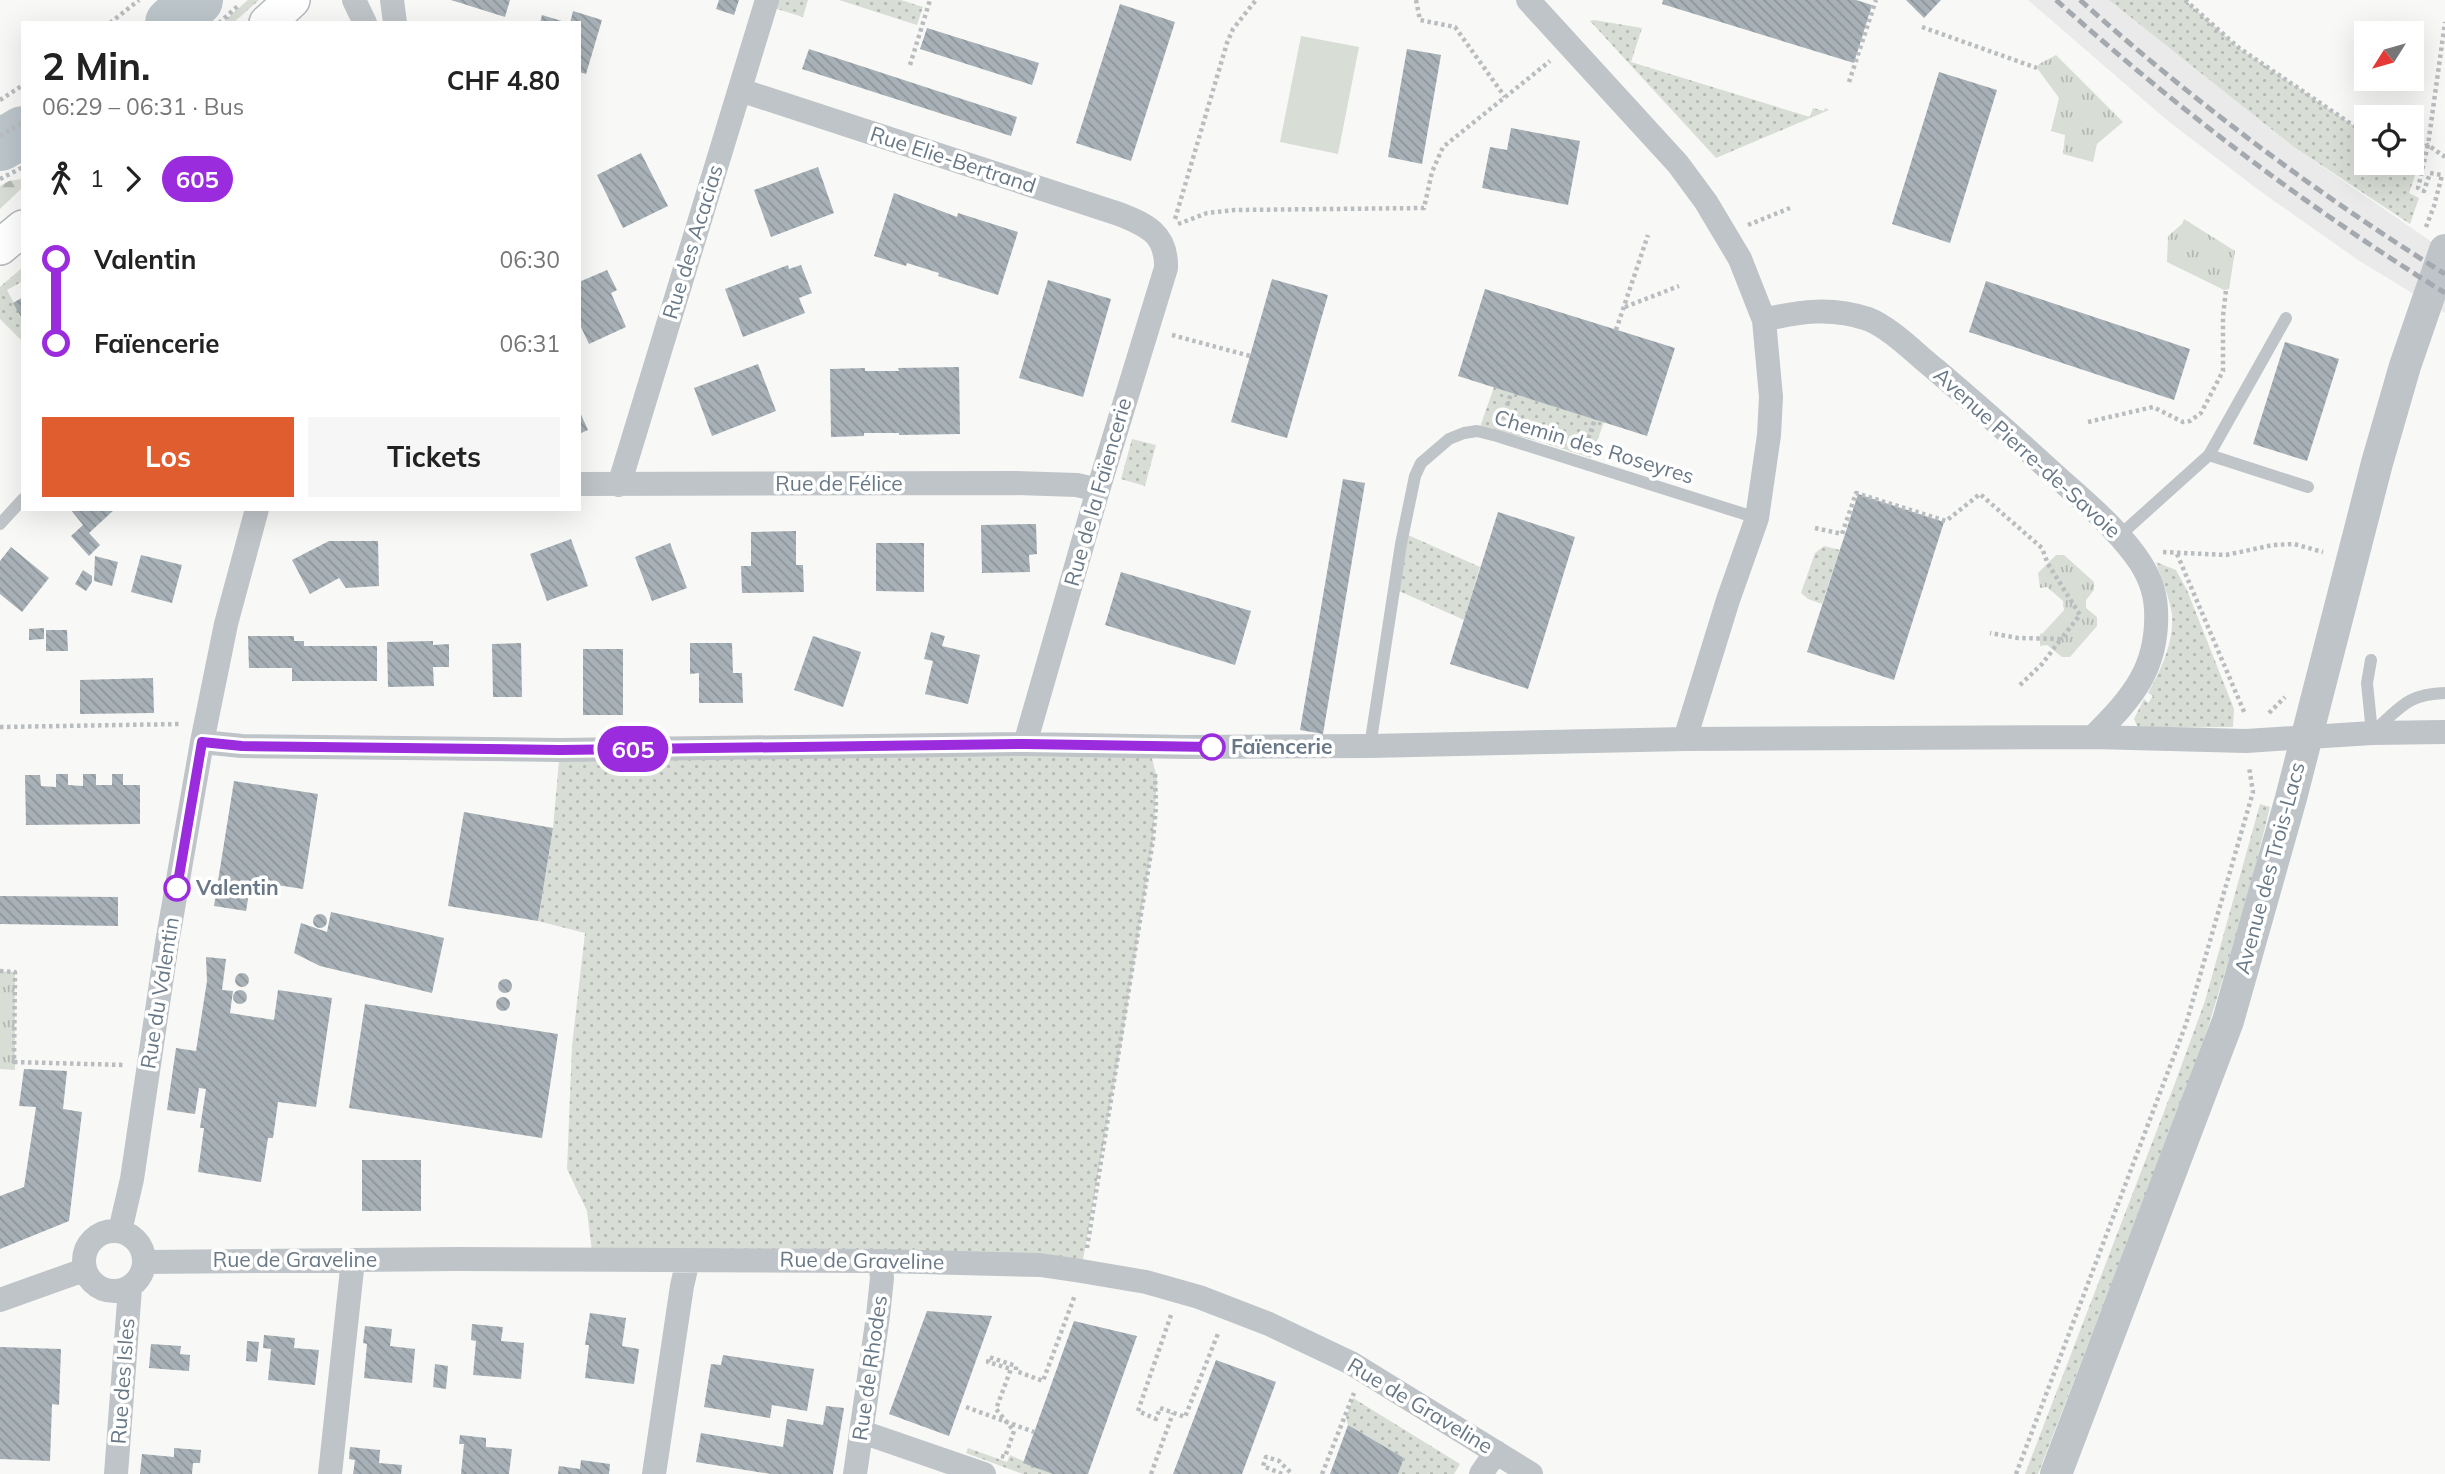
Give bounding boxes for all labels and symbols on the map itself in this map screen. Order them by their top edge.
north arrow [2354,21,2424,91]
street label: Rue Elie-Bertrand [867,120,1040,198]
street label: Rue des Acacias [656,161,728,322]
street label: Avenue Pierre-de-Savoie [1929,361,2127,543]
street label: Rue de la Faïencerie [1058,395,1136,589]
street label: Chemin des Roseyres [1491,403,1697,489]
street label: Rue de Félice [775,470,903,496]
line badge: 605 [593,726,673,772]
place label: Faïencerie [1231,733,1332,759]
marker: Faïencerie [1199,734,1225,760]
street label: Avenue des Trois-Lacs [2228,759,2310,977]
place label: Valentin [195,874,279,900]
marker: Valentin [164,875,190,901]
street label: Rue du Valentin [134,915,184,1071]
street label: Rue de Graveline [213,1246,377,1272]
street label: Rue de Graveline [780,1246,945,1274]
street label: Rue de Rhodes [846,1294,892,1442]
street label: Rue des Isles [105,1317,139,1445]
street label: Rue de Graveline [1343,1352,1498,1459]

